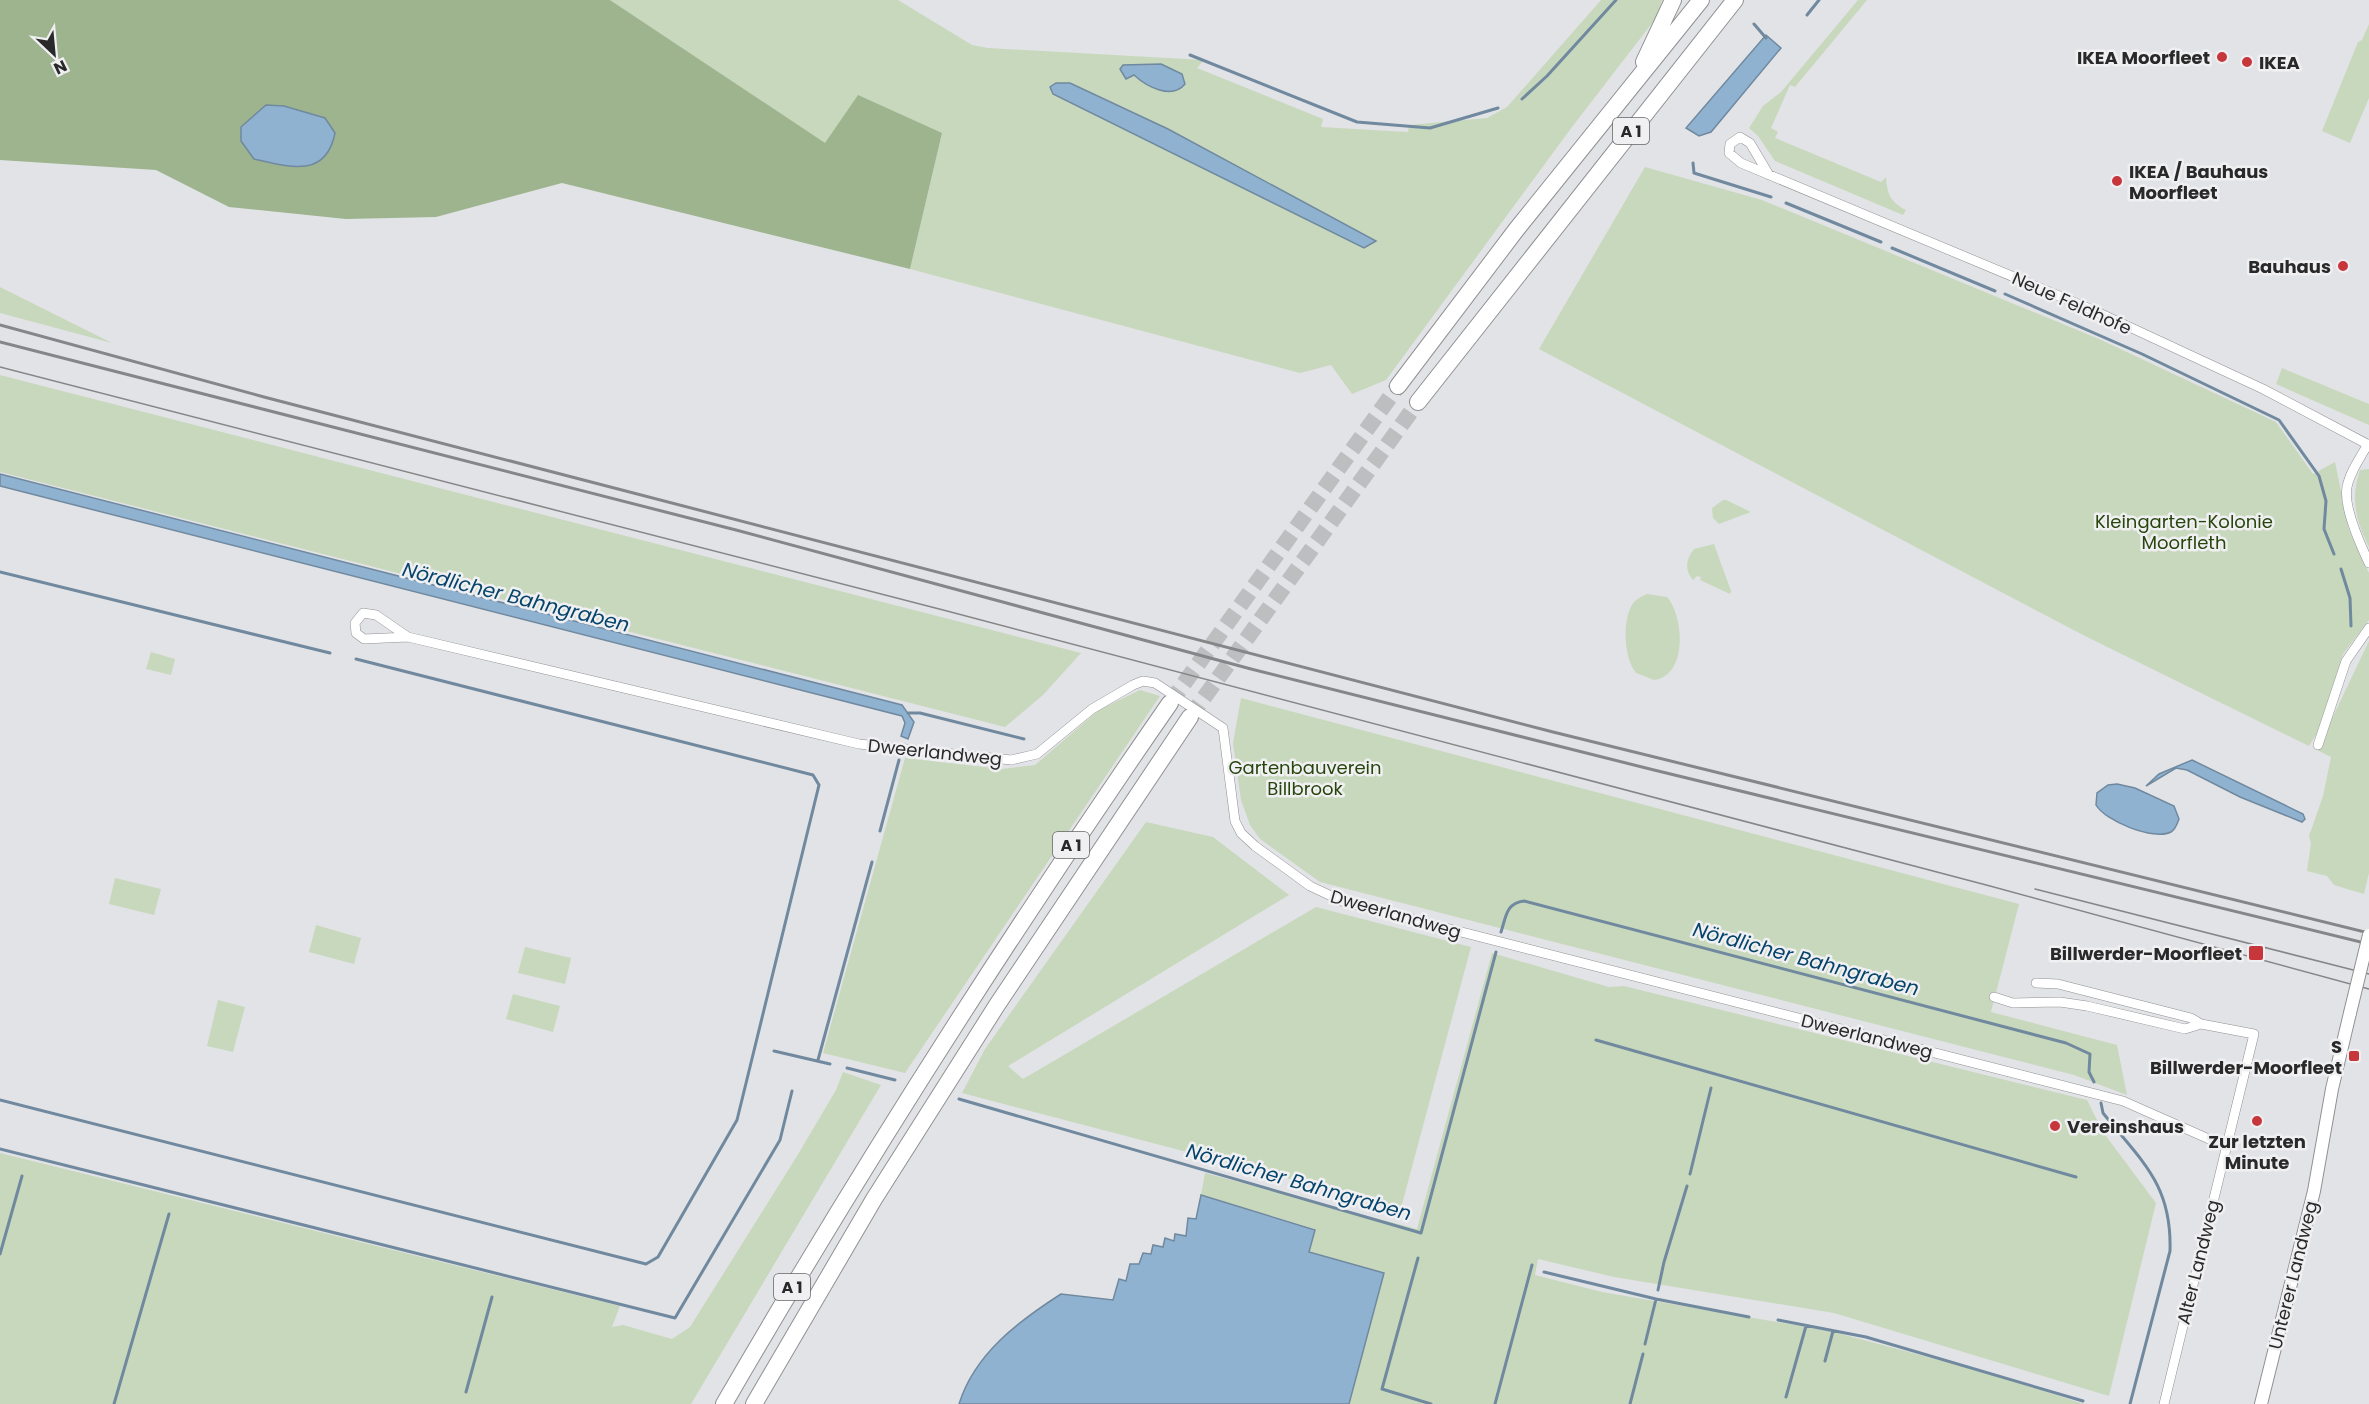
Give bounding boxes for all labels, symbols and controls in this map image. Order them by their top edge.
north arrow [24,24,84,84]
place label: IKEA Moorfleet [2077,45,2210,70]
marker: IKEA Moorfleet [2215,50,2229,64]
place label: IKEA [2259,50,2300,75]
text: N [50,54,71,80]
marker: IKEA [2240,55,2254,69]
road number: A 1 [1613,118,1649,144]
place label: IKEA / Bauhaus Moorfleet [2129,159,2268,205]
marker: IKEA / Bauhaus Moorfleet [2110,174,2124,188]
place label: Bauhaus [2248,254,2331,279]
marker: Bauhaus [2336,259,2350,273]
street label: Neue Feldhofe [2008,265,2136,341]
park label: Kleingarten-Kolonie Moorfleth [2095,509,2273,555]
water label: Nördlicher Bahngraben [400,555,632,639]
street label: Dweerlandweg [867,733,1003,771]
park label: Gartenbauverein Billbrook [1228,755,1382,801]
road number: A 1 [1053,832,1089,858]
street label: Dweerlandweg [1328,883,1464,945]
water label: Nördlicher Bahngraben [1690,915,1922,1003]
place label: Billwerder-Moorfleet [2050,941,2242,966]
marker: Billwerder-Moorfleet [2247,944,2265,962]
street label: Dweerlandweg [1799,1008,1935,1064]
place label: S Billwerder-Moorfleet [2150,1034,2342,1080]
marker: S Billwerder-Moorfleet [2347,1049,2361,1063]
place label: Vereinshaus [2067,1114,2184,1139]
marker: Zur letzten Minute [2250,1114,2264,1128]
marker: Vereinshaus [2048,1119,2062,1133]
place label: Zur letzten Minute [2208,1129,2306,1175]
water label: Nördlicher Bahngraben [1183,1136,1415,1228]
street label: Alter Landweg [2170,1197,2226,1327]
street label: Unterer Landweg [2262,1198,2324,1352]
road number: A 1 [774,1274,810,1300]

